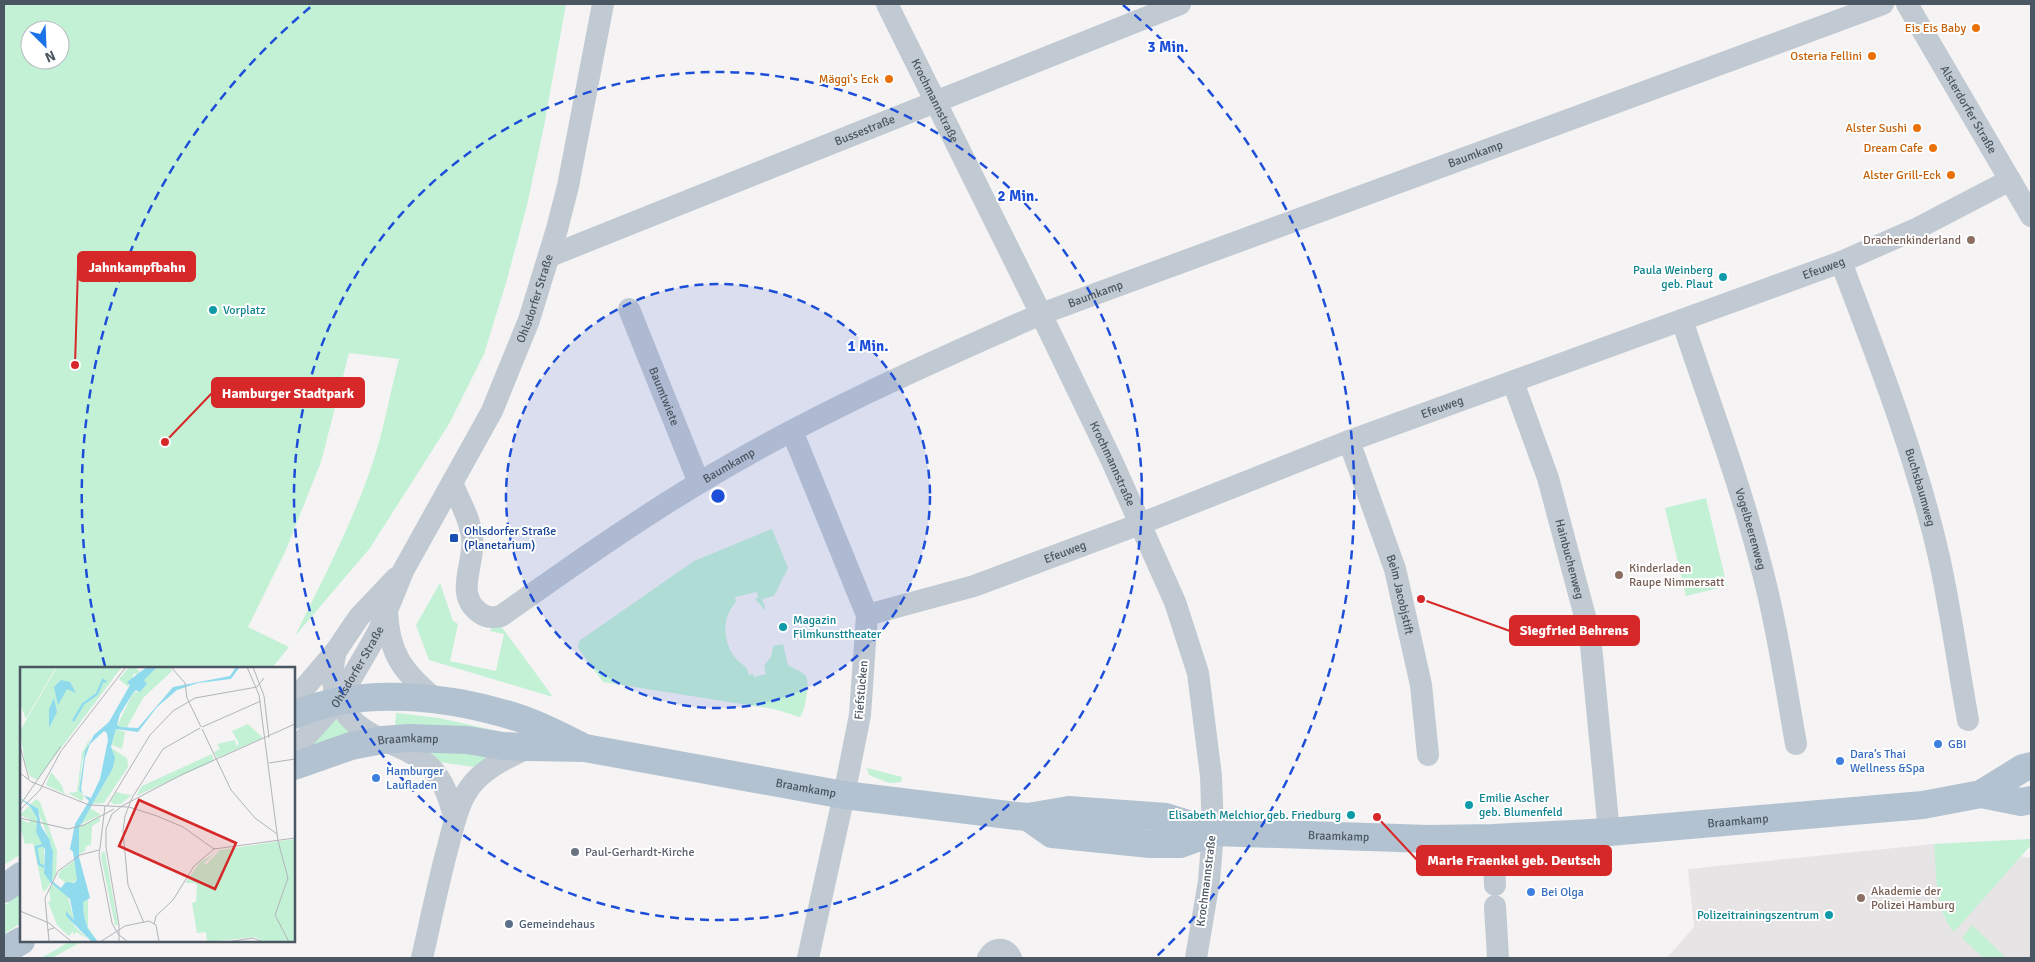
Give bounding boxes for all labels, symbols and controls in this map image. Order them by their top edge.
north arrow [20,20,70,70]
place label: Eis Eis Baby [1905,21,1966,36]
marker: Eis Eis Baby [1970,22,1982,34]
text: 3 Min. [1148,38,1188,56]
text: N [42,47,58,66]
place label: Osteria Fellini [1790,49,1862,64]
marker: Osteria Fellini [1866,50,1878,62]
street label: Krochmannstraße [907,56,962,145]
street label: Alsterdorfer Straße [1937,63,2000,156]
place label: Mäggi's Eck [819,72,879,87]
marker: Mäggi's Eck [883,73,895,85]
street label: Bussestraße [833,112,897,149]
place label: Alster Sushi [1846,121,1907,136]
marker: Alster Sushi [1911,122,1923,134]
street label: Baumkamp [1446,138,1505,172]
place label: Dream Cafe [1864,141,1923,156]
marker: Dream Cafe [1927,142,1939,154]
place label: Alster Grill-Eck [1863,168,1941,183]
marker: Alster Grill-Eck [1945,169,1957,181]
text: 2 Min. [998,187,1038,205]
place label: Drachenkinderland [1863,233,1961,248]
marker: Drachenkinderland [1965,234,1977,246]
callout: Jahnkampfbahn [78,252,195,281]
street label: Ohlsdorfer Straße [513,253,557,345]
street label: Efeuweg [1801,254,1847,283]
text: Jahnkampfbahn [88,259,186,276]
place label: Paula Weinberg geb. Plaut [1633,263,1713,292]
marker: Paula Weinberg geb. Plaut [1717,271,1729,283]
street label: Baumkamp [1066,277,1125,311]
place label: Vorplatz [223,303,266,318]
marker: Vorplatz [207,304,219,316]
text: 1 Min. [848,337,888,355]
street label: Baumtwiete [645,365,682,428]
callout: Hamburger Stadtpark [212,378,364,407]
text: Hamburger Stadtpark [222,385,355,402]
street label: Efeuweg [1419,393,1466,422]
street label: Krochmannstraße [1086,419,1138,509]
street label: Baumkamp [700,445,758,487]
street label: Buchsbaumweg [1901,447,1938,528]
street label: Vogelbeerenweg [1731,486,1769,572]
centre of rings [709,487,727,505]
street label: Hainbuchenweg [1551,517,1587,601]
place label: Ohlsdorfer Straße (Planetarium) [464,524,556,553]
marker: Ohlsdorfer Straße (Planetarium) [448,532,460,544]
street label: Efeuweg [1042,538,1088,567]
street label: Beim Jacobjstift [1382,552,1417,636]
place label: Kinderladen Raupe Nimmersatt [1629,561,1724,590]
marker: Kinderladen Raupe Nimmersatt [1613,569,1625,581]
place label: Magazin Filmkunsttheater [793,613,882,642]
callout: Siegfried Behrens [1510,616,1639,645]
marker: Magazin Filmkunsttheater [777,621,789,633]
text: Siegfried Behrens [1520,622,1628,639]
street label: Ohlsdorfer Straße [328,624,388,712]
street label: Fiefstücken [851,660,872,720]
inset map [20,667,295,942]
street label: Braamkamp [376,731,439,749]
place label: GBI [1948,737,1967,752]
marker: GBI [1932,738,1944,750]
place label: Dara’s Thai Wellness &Spa [1850,747,1925,776]
marker: Dara’s Thai Wellness &Spa [1834,755,1846,767]
place label: Hamburger Laufladen [386,764,444,793]
marker: Hamburger Laufladen [370,772,382,784]
street label: Braamkamp [774,776,837,801]
place label: Emilie Ascher geb. Blumenfeld [1479,791,1563,820]
marker: Emilie Ascher geb. Blumenfeld [1463,799,1475,811]
place label: Elisabeth Melchior geb. Friedburg [1168,808,1341,823]
marker: Elisabeth Melchior geb. Friedburg [1345,809,1357,821]
street label: Braamkamp [1707,811,1769,832]
street label: Braamkamp [1308,828,1369,845]
street label: Krochmannstraße [1193,835,1220,928]
place label: Paul-Gerhardt-Kirche [585,845,694,860]
marker: Paul-Gerhardt-Kirche [569,846,581,858]
callout: Marie Fraenkel geb. Deutsch [1417,846,1611,875]
text: Marie Fraenkel geb. Deutsch [1427,852,1601,869]
place label: Akademie der Polizei Hamburg [1871,884,1955,913]
place label: Bei Olga [1541,885,1584,900]
marker: Bei Olga [1525,886,1537,898]
marker: Akademie der Polizei Hamburg [1855,892,1867,904]
place label: Polizeitrainingszentrum [1697,908,1819,923]
marker: Polizeitrainingszentrum [1823,909,1835,921]
place label: Gemeindehaus [519,917,595,932]
marker: Gemeindehaus [503,918,515,930]

